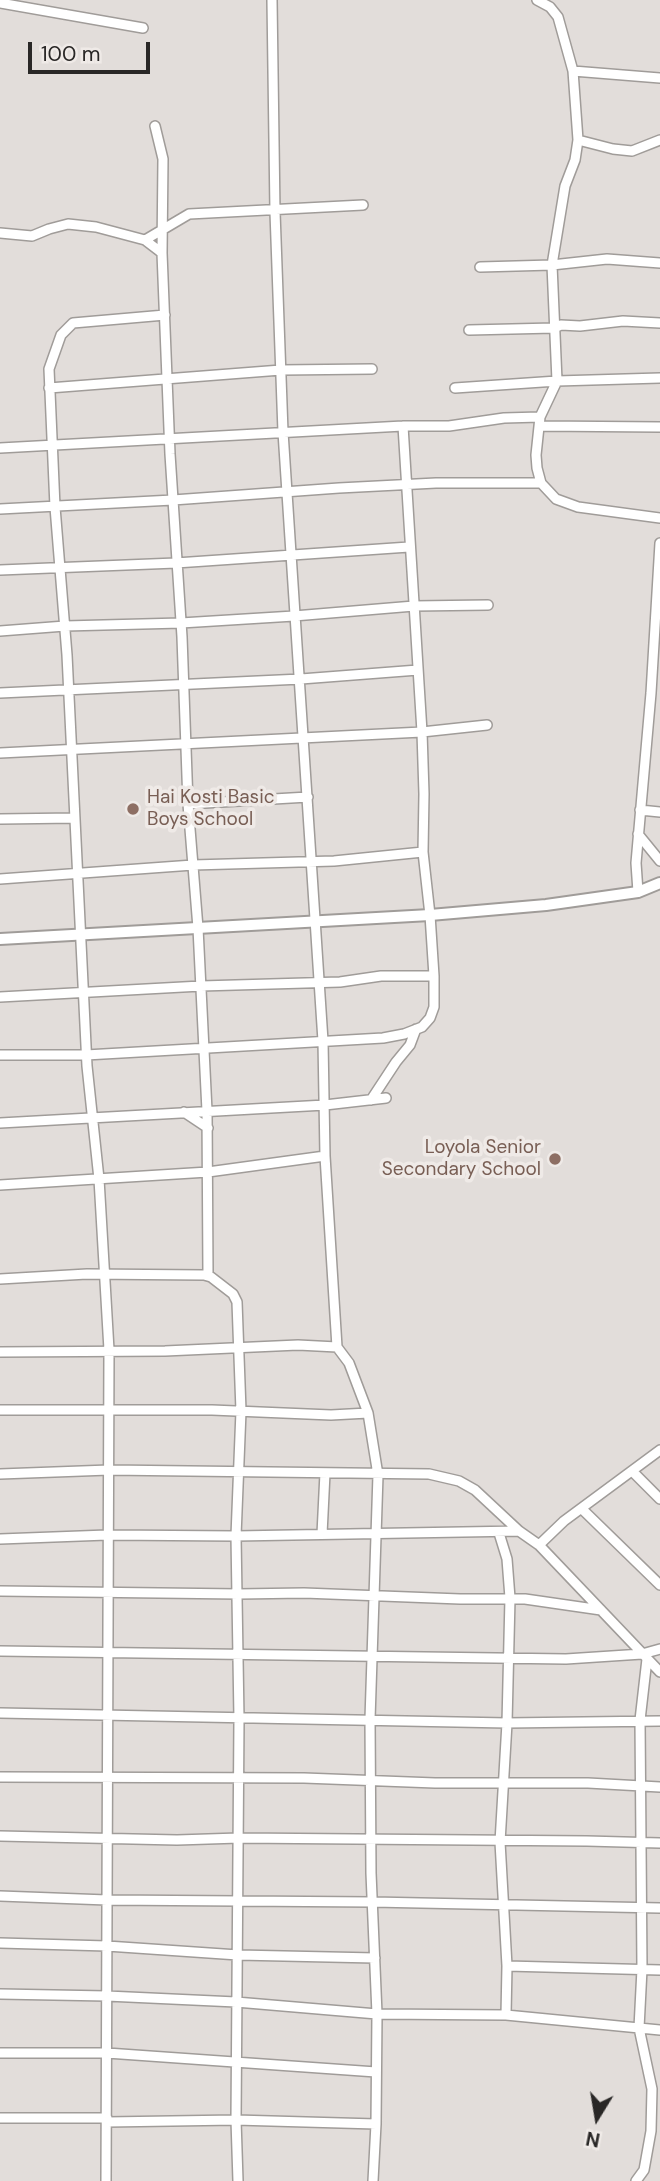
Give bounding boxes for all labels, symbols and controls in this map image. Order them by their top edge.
scale bar [32,28,154,72]
text: 100 m [41,40,101,68]
place label: Hai Kosti Basic Boys School [147,787,275,831]
marker: Hai Kosti Basic Boys School [125,801,141,817]
place label: Loyola Senior Secondary School [382,1137,541,1181]
marker: Loyola Senior Secondary School [547,1151,563,1167]
north arrow [562,2083,632,2153]
text: N [584,2126,602,2153]

